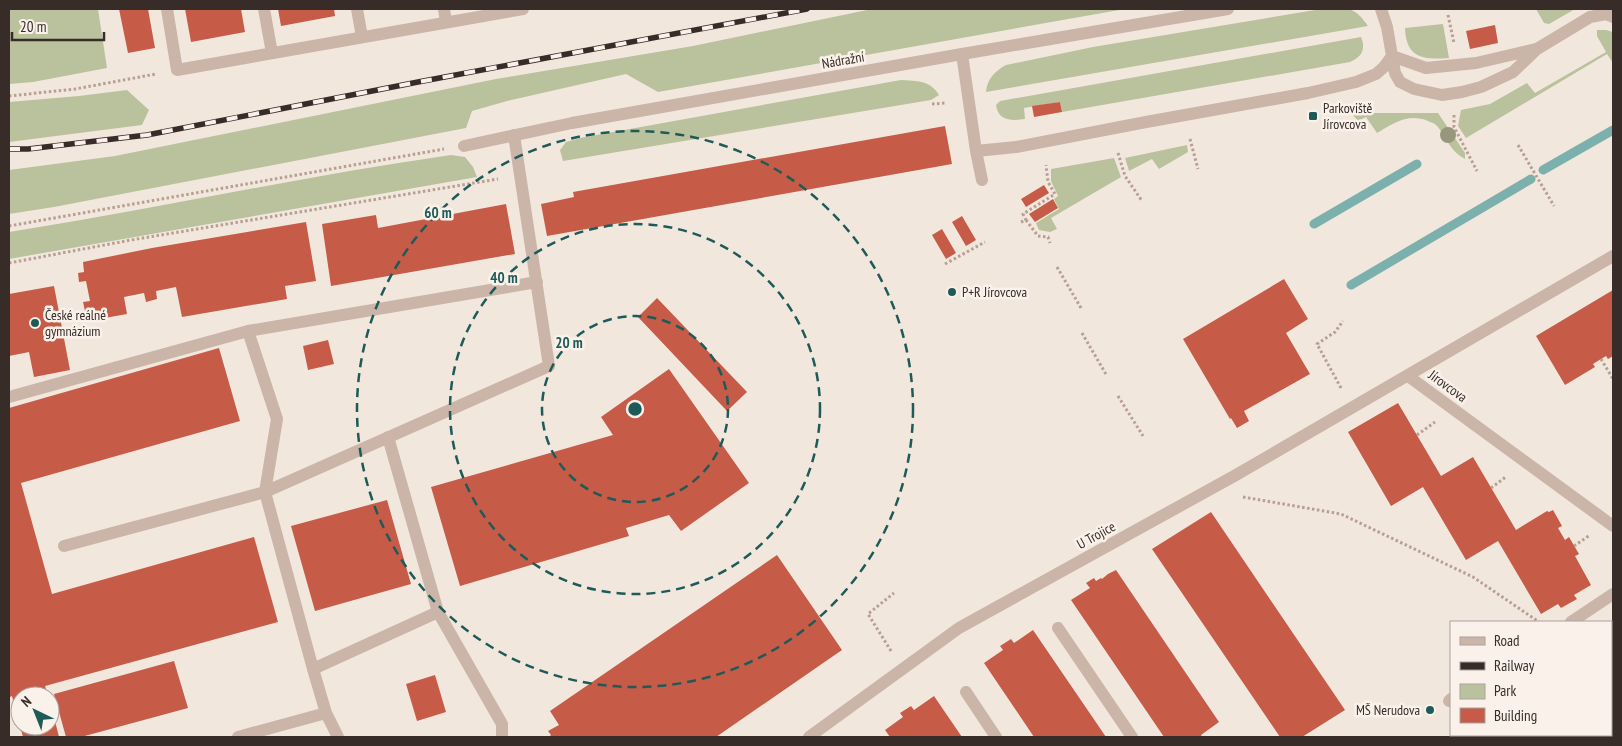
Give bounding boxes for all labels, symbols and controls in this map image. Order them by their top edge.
scale bar [12,10,105,42]
text: 20 m [20,17,46,36]
street label: Nádražní [820,47,866,73]
place label: Parkoviště Jírovcova [1322,99,1373,133]
marker: Parkoviště Jírovcova [1307,110,1319,122]
text: 60 m [424,203,452,222]
text: 40 m [490,268,518,287]
place label: P+R Jírovcova [962,283,1027,301]
marker: P+R Jírovcova [946,286,958,298]
place label: České reálné gymnázium [45,306,106,340]
marker: České reálné gymnázium [29,317,41,329]
text: 20 m [555,333,583,352]
street label: Jírovcova [1424,365,1471,406]
centre of rings [626,400,644,418]
street label: U Trojice [1074,517,1119,553]
legend [1450,621,1612,736]
text: Road [1494,631,1520,650]
text: Railway [1494,656,1535,675]
text: Park [1494,681,1516,700]
north arrow [10,686,60,736]
text: N [17,692,35,711]
place label: MŠ Nerudova [1356,701,1420,719]
marker: MŠ Nerudova [1424,704,1436,716]
text: Building [1494,706,1537,725]

